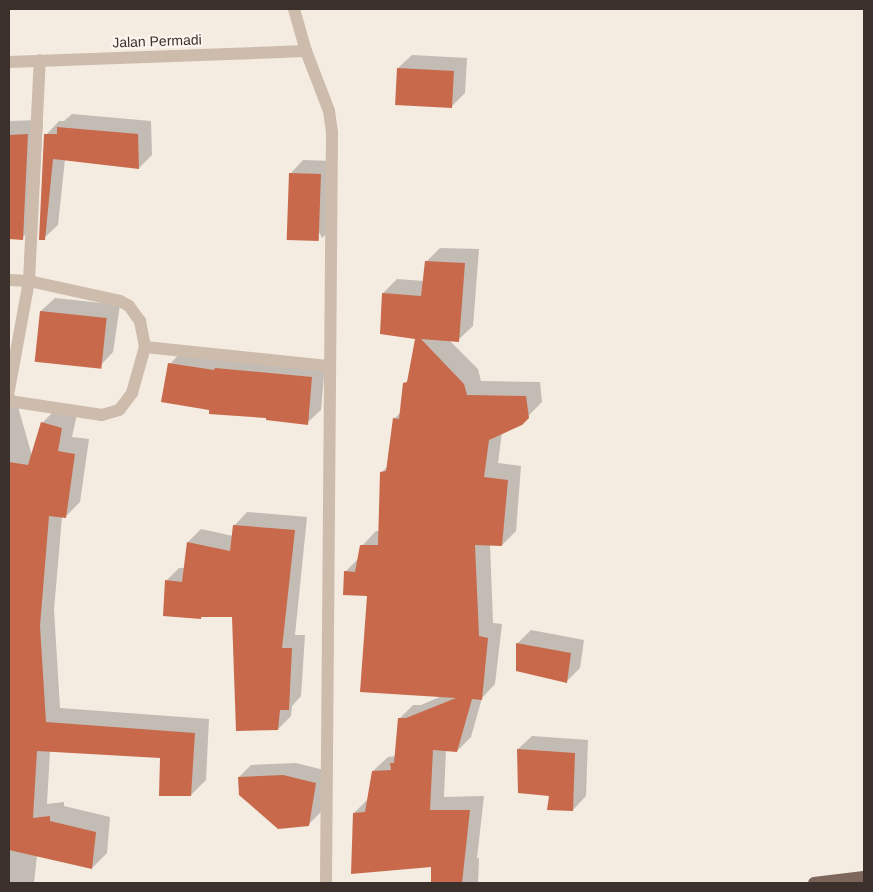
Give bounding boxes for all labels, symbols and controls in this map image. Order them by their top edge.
street label: Jalan Permadi [112,31,202,51]

